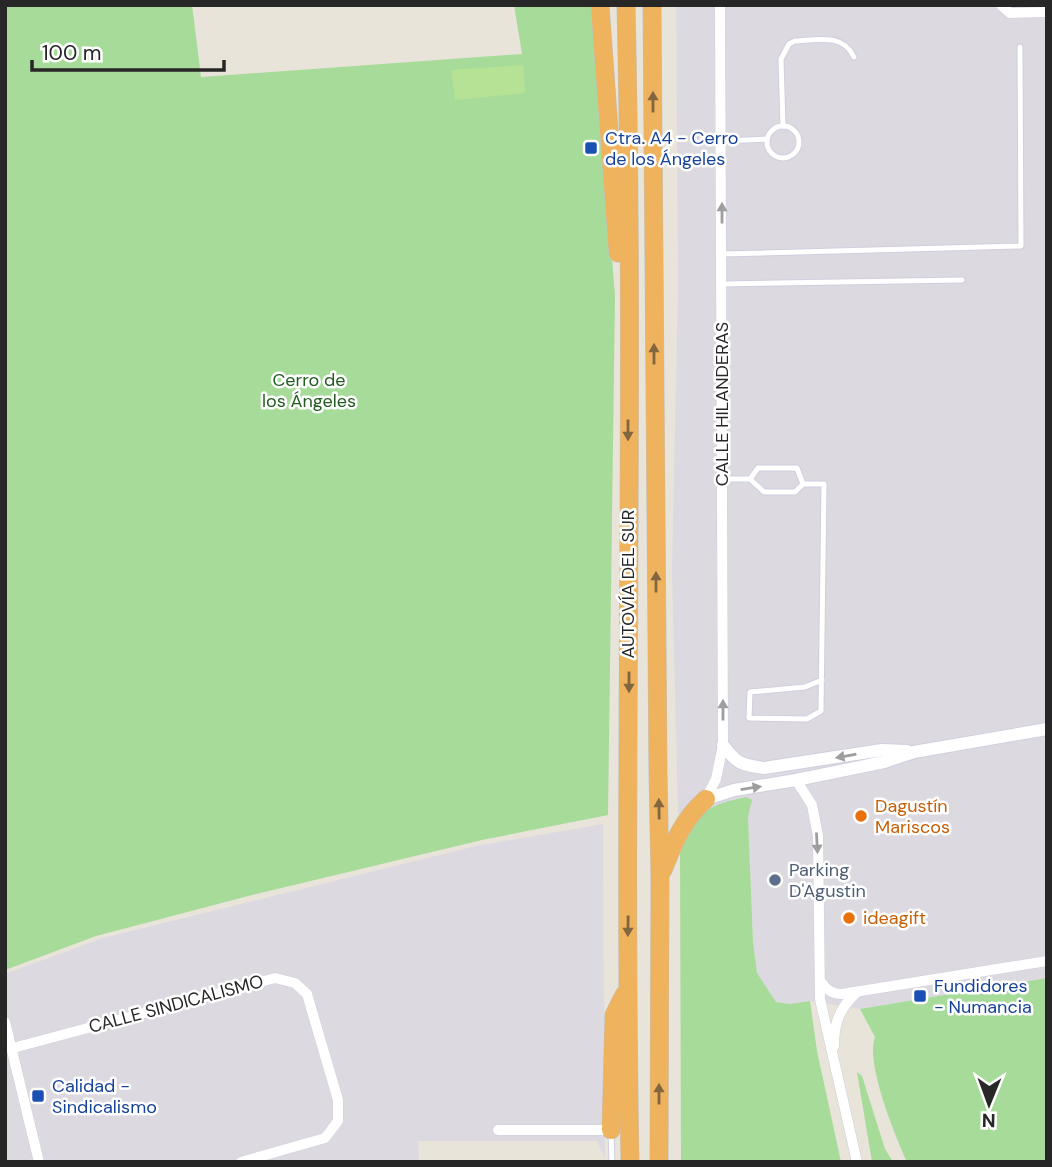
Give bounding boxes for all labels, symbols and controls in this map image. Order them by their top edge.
scale bar [32,28,224,72]
text: 100 m [42,39,102,67]
one-way arrow [647,91,659,113]
place label: Ctra. A4 - Cerro de los Ángeles [605,126,738,171]
marker: Ctra. A4 - Cerro de los Ángeles [583,140,599,156]
one-way arrow [716,201,727,223]
street label: CALLE HILANDERAS [710,322,734,486]
one-way arrow [648,343,660,365]
park label: Cerro de los Ángeles [262,368,356,413]
one-way arrow [622,419,634,441]
street label: AUTOVÍA DEL SUR [616,510,640,658]
one-way arrow [650,571,662,593]
one-way arrow [623,671,634,693]
one-way arrow [717,698,729,720]
one-way arrow [835,751,857,762]
one-way arrow [740,782,762,793]
place label: Dagustín Mariscos [875,794,950,839]
one-way arrow [653,798,664,820]
marker: Dagustín Mariscos [853,808,869,824]
one-way arrow [812,833,823,855]
place label: Parking D'Agustin [789,858,866,903]
marker: Parking D'Agustin [767,872,783,888]
place label: ideagift [863,906,926,930]
marker: ideagift [841,910,857,926]
one-way arrow [622,915,634,937]
street label: CALLE SINDICALISMO [86,969,266,1039]
place label: Fundidores - Numancia [934,974,1032,1019]
marker: Fundidores - Numancia [912,988,928,1004]
north arrow [954,1069,1024,1139]
place label: Calidad - Sindicalismo [52,1074,157,1119]
one-way arrow [653,1082,665,1104]
marker: Calidad - Sindicalismo [30,1088,46,1104]
text: N [982,1108,996,1133]

